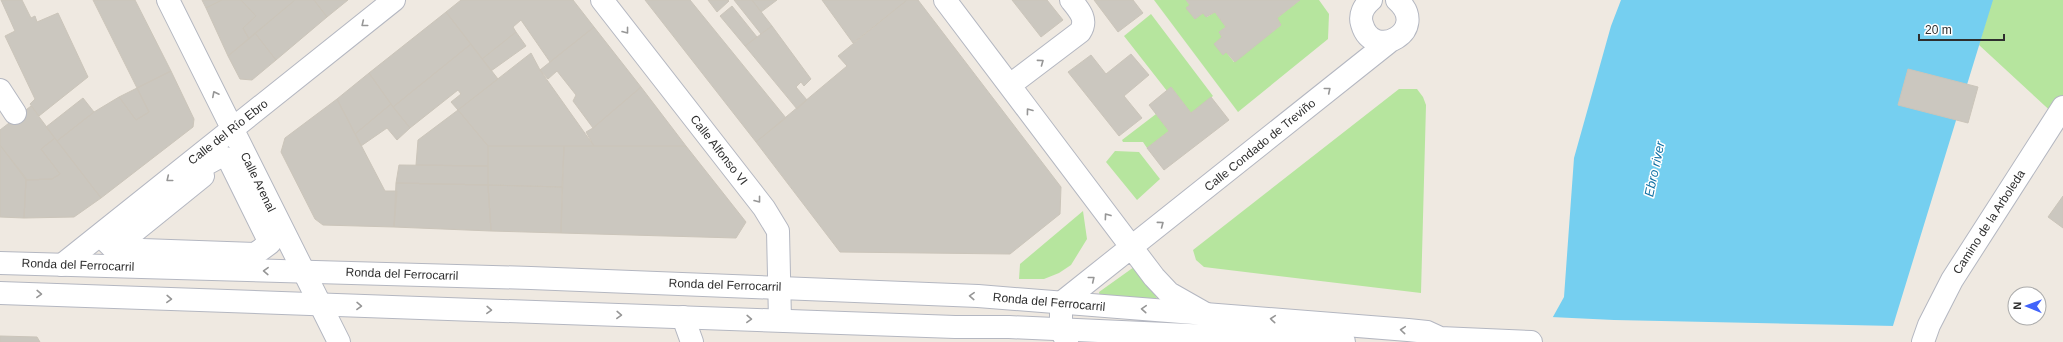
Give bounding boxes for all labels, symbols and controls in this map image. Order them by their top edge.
scale bar [1919,16,2004,42]
one-way arrow [361,20,368,27]
text: 20 m [1925,23,1952,37]
one-way arrow [622,26,629,33]
one-way arrow [1037,59,1044,67]
one-way arrow [1324,88,1331,95]
one-way arrow [212,90,220,98]
street label: Calle del Río Ebro [185,96,271,167]
street label: Calle Condado de Treviño [1202,96,1319,194]
one-way arrow [1027,109,1034,116]
street label: Calle Alfonso VI [687,112,751,188]
water label: Ebro river [1641,139,1668,198]
street label: Calle Arenal [238,150,278,214]
street label: Camino de la Arboleda [1950,167,2028,277]
one-way arrow [166,175,173,182]
one-way arrow [753,195,760,202]
one-way arrow [1105,213,1112,220]
one-way arrow [1157,222,1164,229]
street label: Ronda del Ferrocarril [21,256,135,274]
street label: Ronda del Ferrocarril [345,265,459,283]
one-way arrow [263,267,269,275]
street label: Ronda del Ferrocarril [668,276,782,294]
one-way arrow [1087,276,1094,283]
north arrow [2007,286,2047,326]
one-way arrow [36,290,42,299]
street label: Ronda del Ferrocarril [992,290,1106,314]
one-way arrow [969,292,975,300]
one-way arrow [166,295,172,304]
one-way arrow [356,302,362,310]
text: N [2011,302,2023,310]
one-way arrow [1141,305,1147,314]
one-way arrow [486,306,492,315]
one-way arrow [616,311,622,319]
one-way arrow [746,314,752,323]
one-way arrow [1270,315,1276,324]
one-way arrow [1400,325,1406,334]

